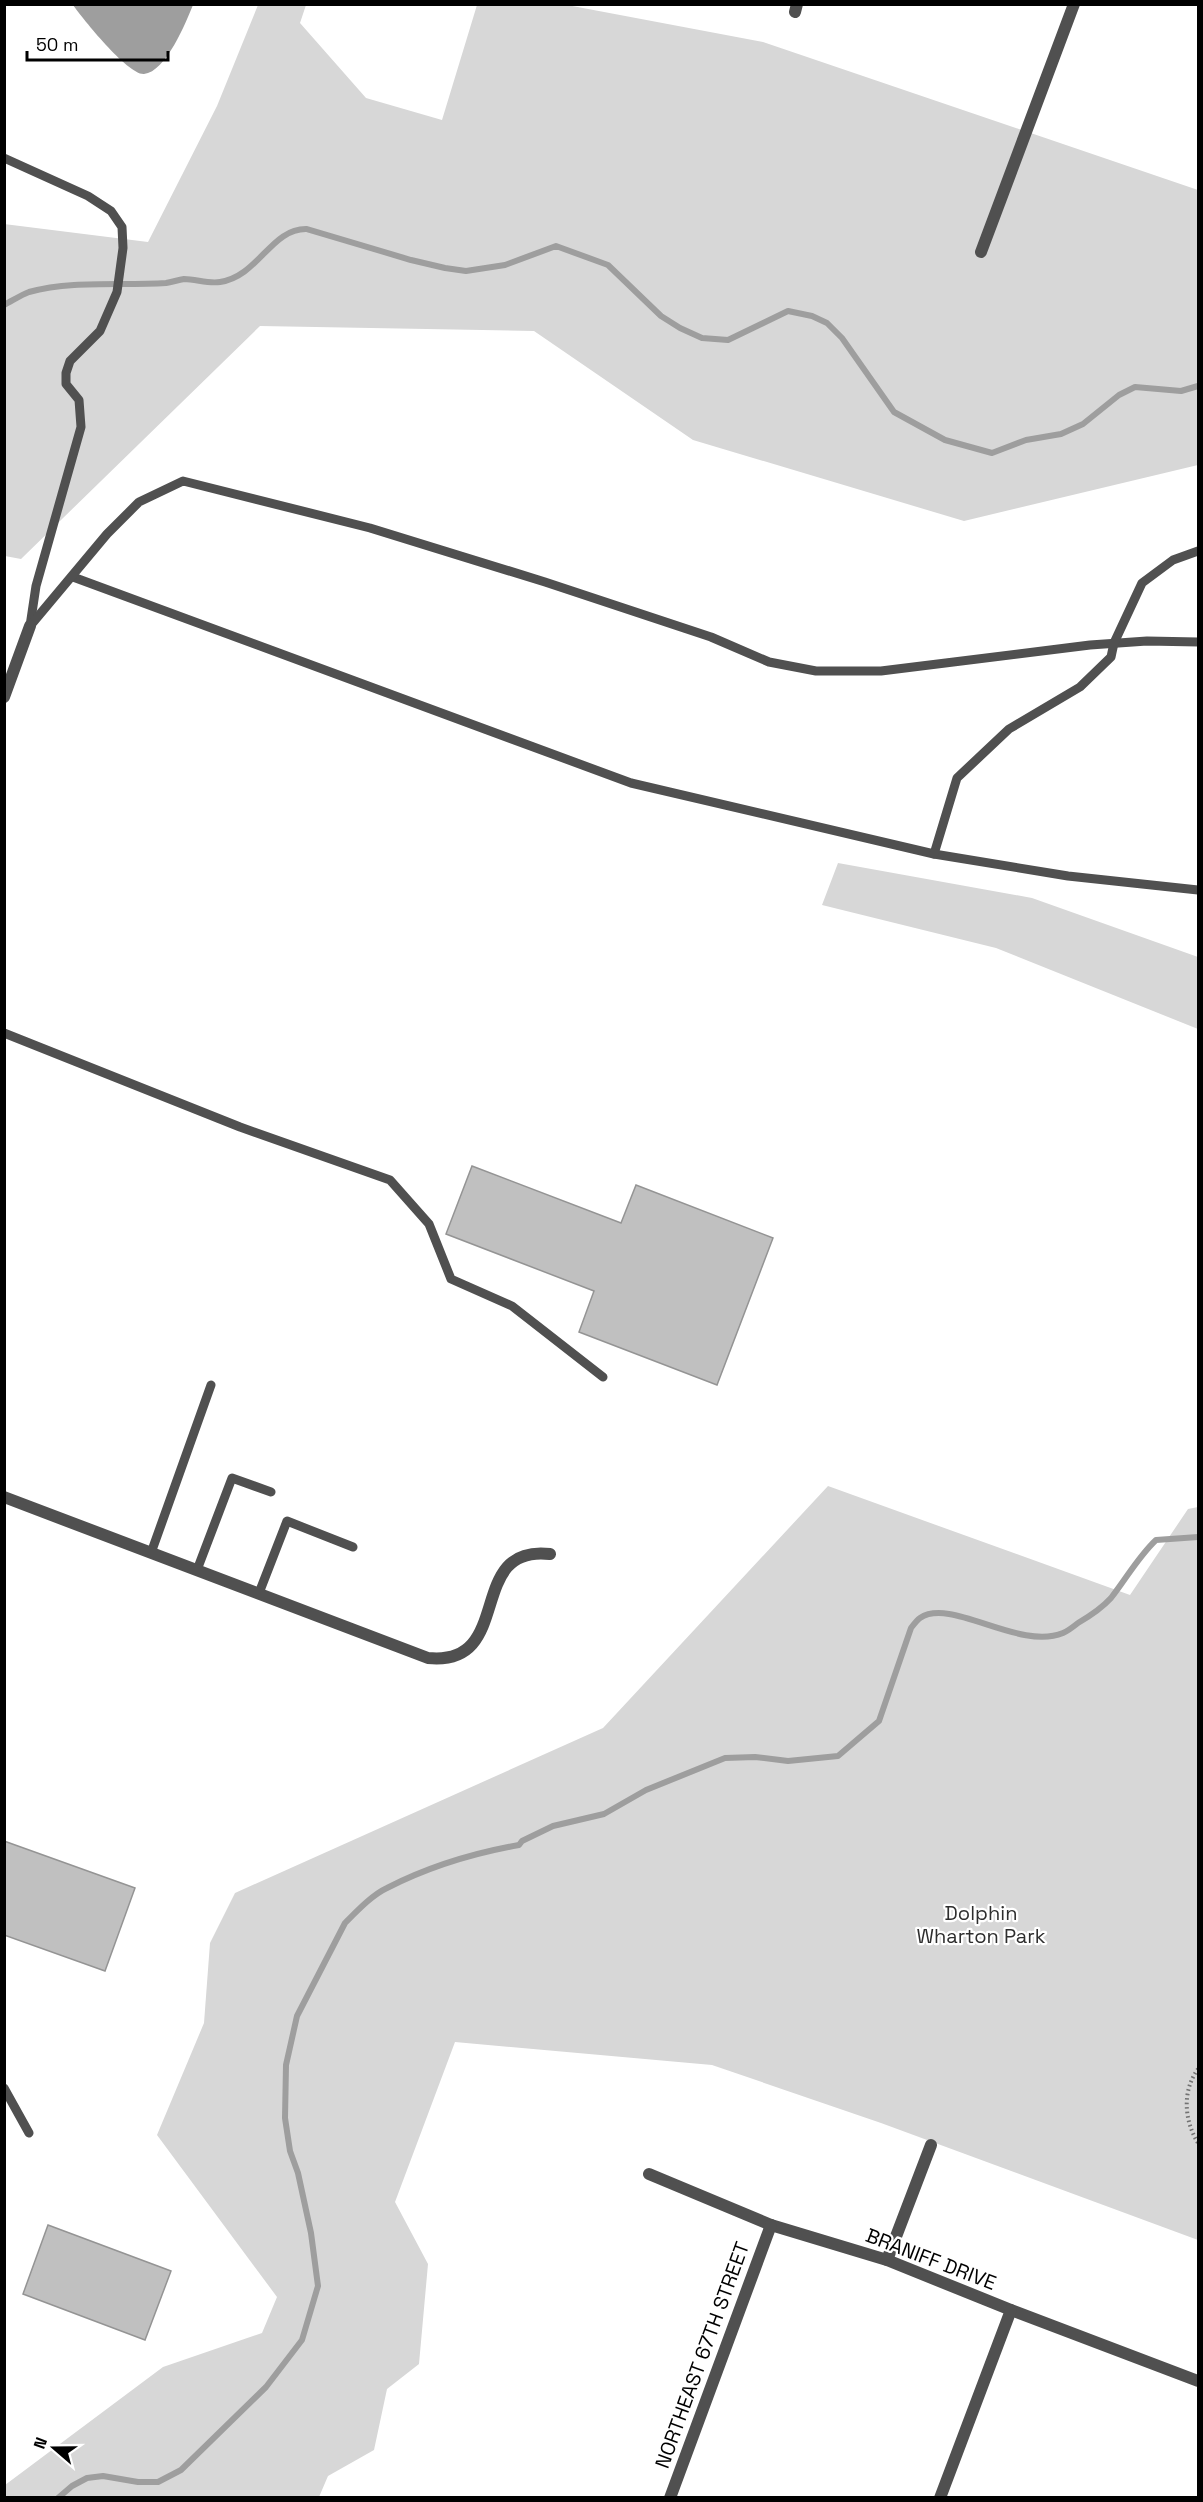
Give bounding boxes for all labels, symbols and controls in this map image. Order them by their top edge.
scale bar [27,24,168,62]
text: 50 m [36,33,78,56]
park label: Dolphin Wharton Park [917,1900,1046,1949]
street label: BRANIFF DRIVE [862,2222,1000,2296]
street label: NORTHEAST 67TH STREET [649,2238,755,2472]
north arrow [24,2418,84,2478]
text: N [29,2434,52,2452]

